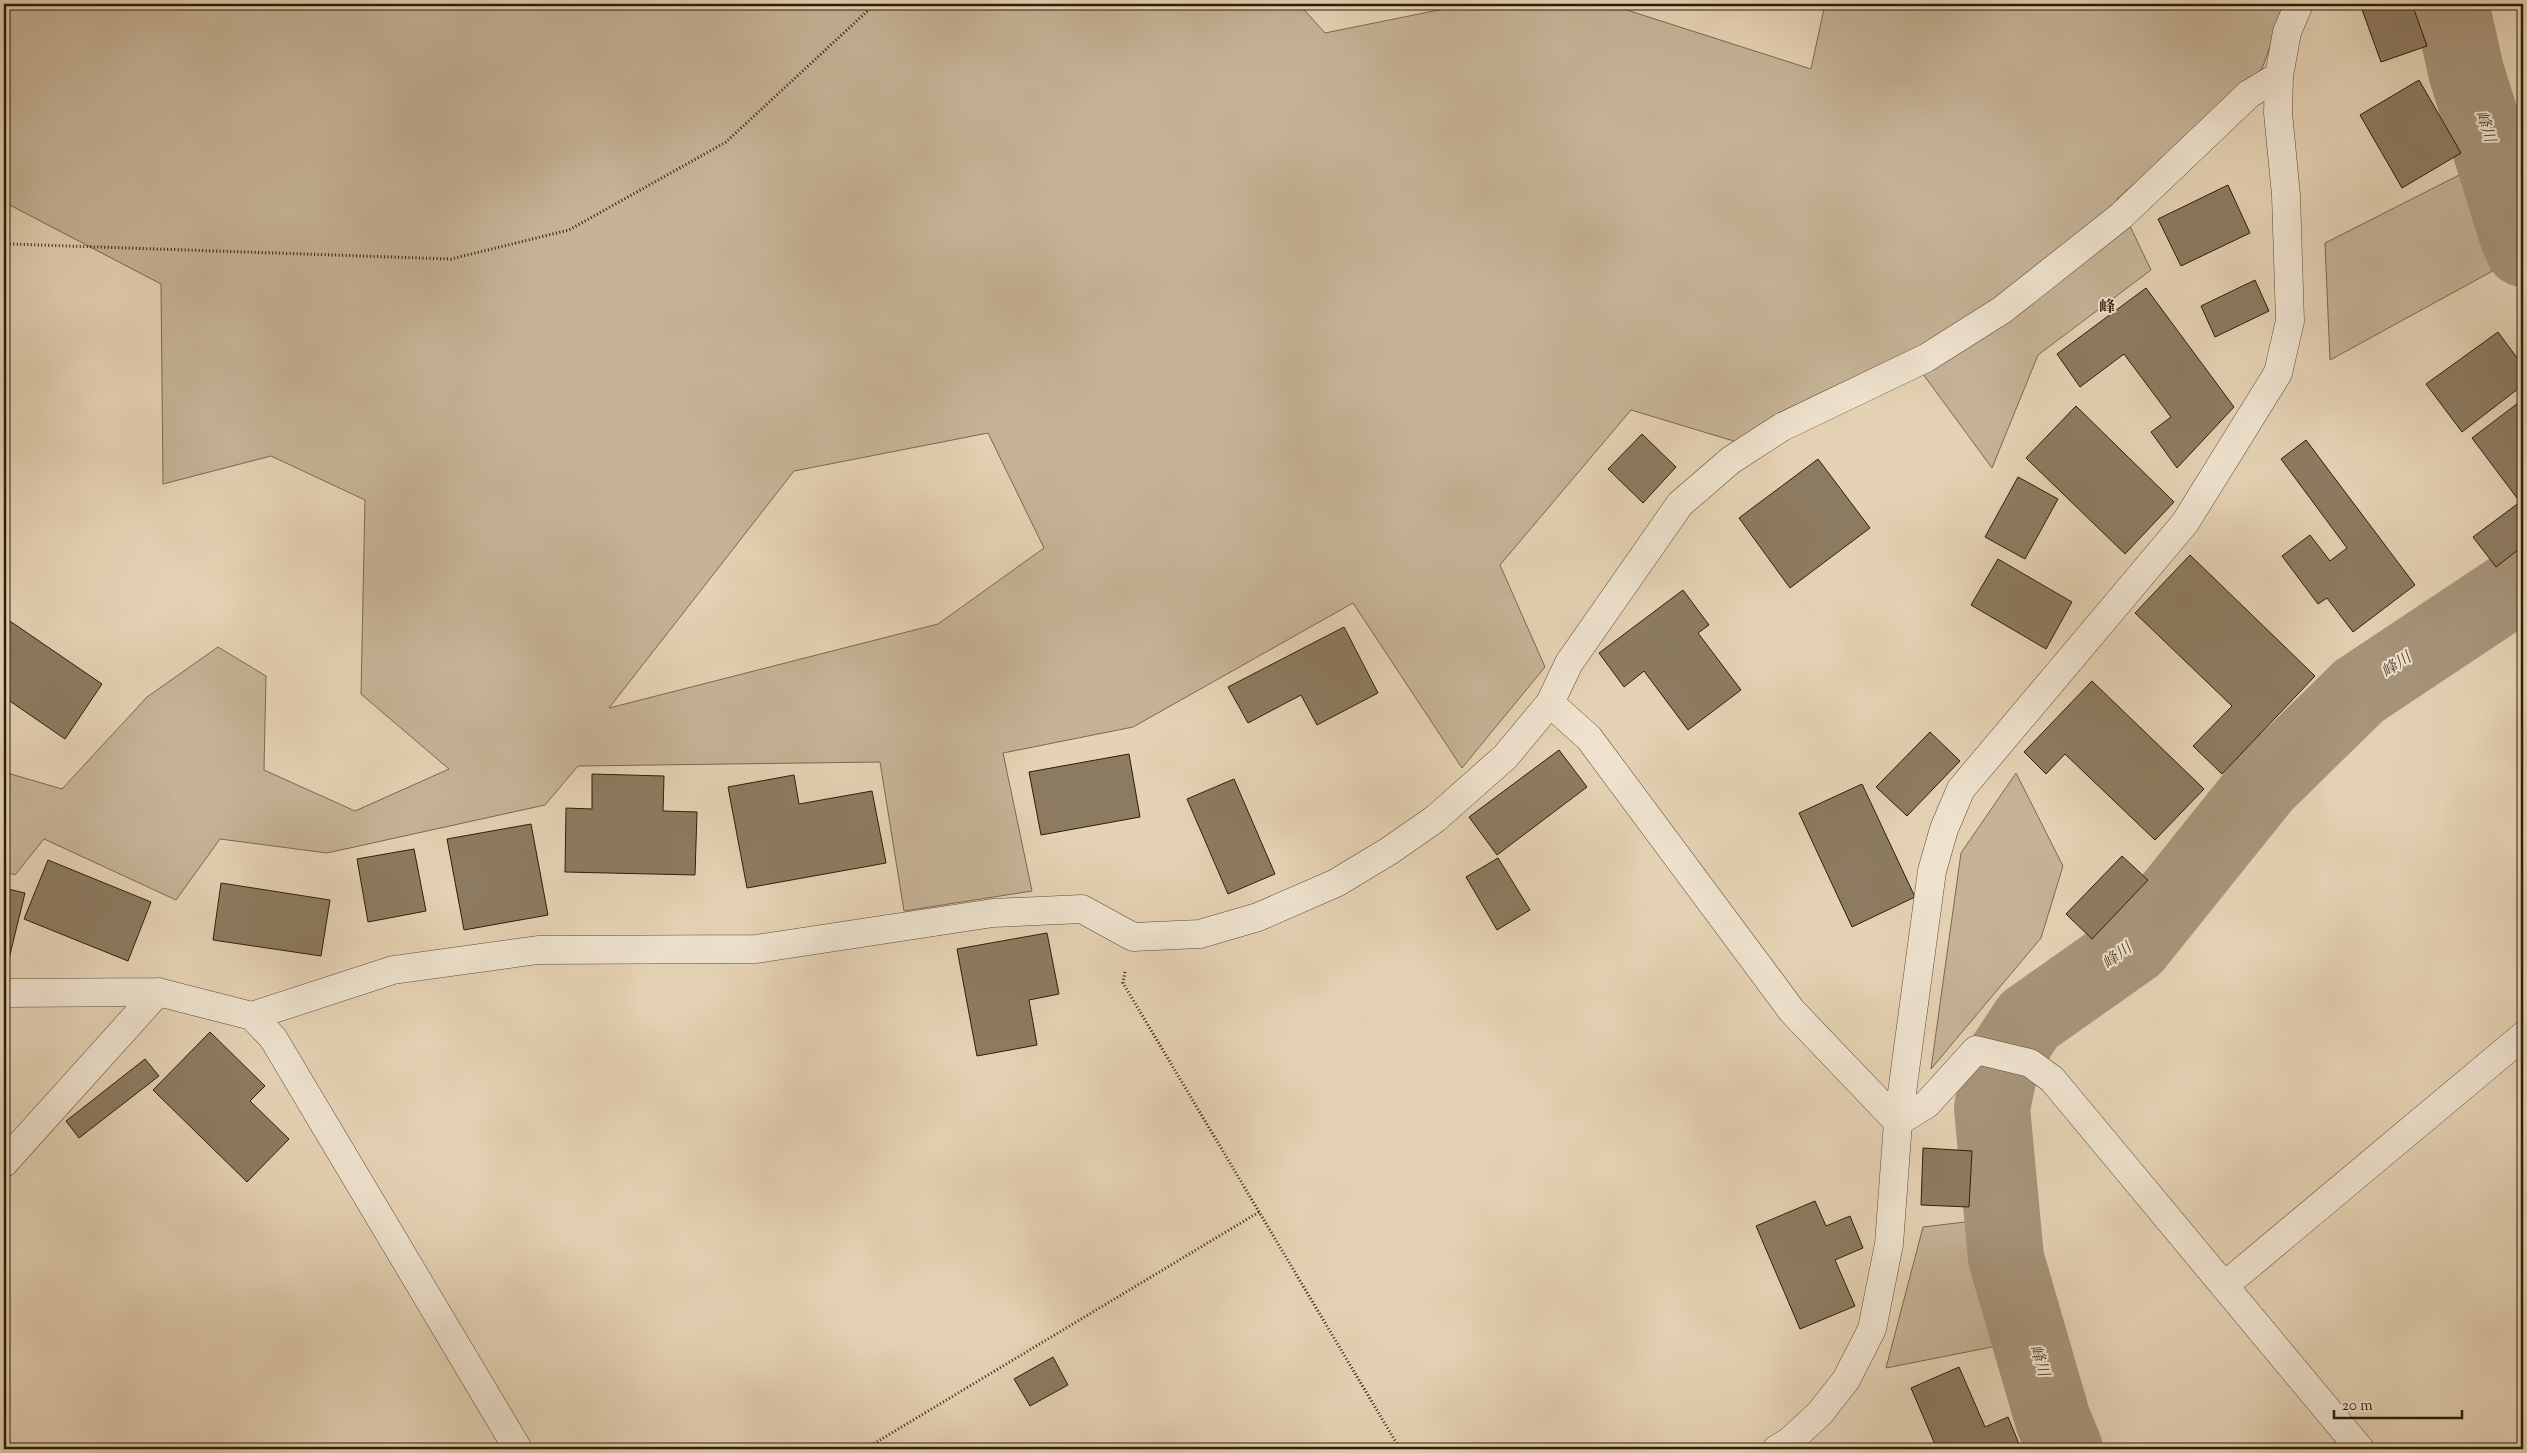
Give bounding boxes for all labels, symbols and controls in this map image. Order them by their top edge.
water label: 峰川 [2468,108,2500,148]
district label: 峰 [2099,297,2115,320]
water label: 峰川 [2377,646,2418,684]
water label: 峰川 [2098,937,2139,976]
water label: 峰川 [2022,1342,2054,1382]
scale bar [2334,1388,2462,1420]
text: 20 m [2342,1396,2373,1417]

